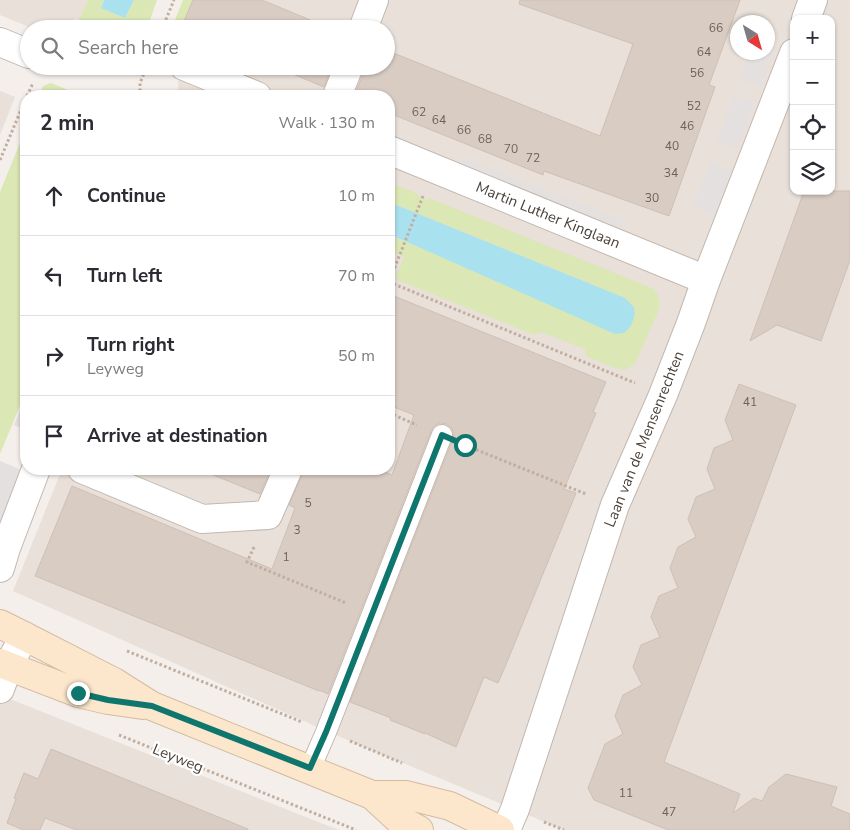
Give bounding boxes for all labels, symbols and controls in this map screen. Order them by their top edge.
north arrow [730,15,775,60]
map controls [790,15,835,195]
button: + [790,15,835,60]
search box [20,20,395,75]
house number: 66 [709,20,723,36]
icon: search [38,34,66,62]
text: Search here [78,35,179,61]
house number: 64 [697,44,711,60]
button: − [790,60,835,105]
house number: 56 [690,65,704,81]
house number: 52 [687,98,701,114]
house number: 62 [412,104,426,120]
button: locate [790,105,835,150]
text: 2 min [40,109,94,137]
text: Walk · 130 m [279,112,375,134]
house number: 64 [432,112,446,128]
house number: 46 [680,118,694,134]
house number: 66 [457,122,471,138]
house number: 68 [478,131,492,147]
house number: 40 [665,138,679,154]
house number: 70 [504,141,518,157]
house number: 72 [526,150,540,166]
button: layers [790,150,835,195]
house number: 34 [664,165,678,181]
street label: Martin Luther Kinglaan [473,177,623,253]
icon: ahead [40,182,68,210]
text: Continue [87,183,166,209]
text: 10 m [338,185,375,207]
house number: 30 [645,190,659,206]
icon: left [40,262,68,290]
text: Turn left [87,263,162,289]
text: 70 m [338,265,375,287]
text: Turn right [87,332,174,358]
icon: right [40,342,68,370]
text: 50 m [338,345,375,367]
street label: Laan van de Mensenrechten [599,348,689,530]
text: Leyweg [87,358,144,380]
house number: 41 [743,394,757,410]
icon: arrive [40,422,68,450]
text: Arrive at destination [87,423,268,449]
route start [454,434,477,457]
house number: 5 [304,495,312,511]
house number: 3 [293,522,301,538]
house number: 1 [282,549,290,565]
route end [67,682,90,705]
street label: Leyweg [150,739,206,777]
house number: 11 [619,785,633,801]
house number: 47 [662,804,676,820]

